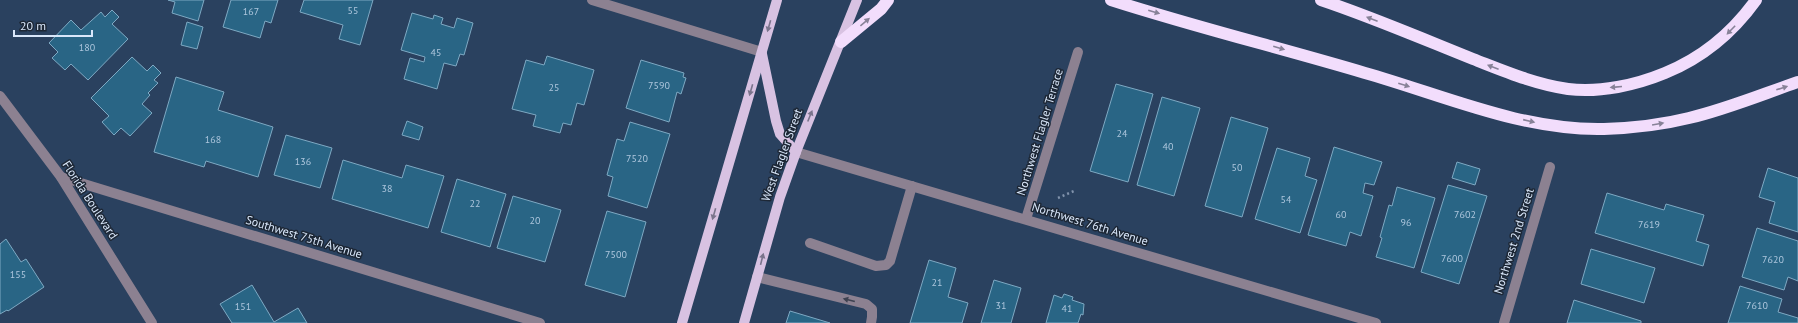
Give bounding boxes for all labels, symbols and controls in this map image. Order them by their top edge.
house number: 55 [348,4,358,17]
house number: 167 [243,5,259,18]
one-way arrow [1148,9,1160,15]
scale bar [14,12,92,38]
one-way arrow [1366,16,1378,22]
one-way arrow [860,17,871,26]
text: 20 m [20,18,46,33]
one-way arrow [766,20,772,32]
one-way arrow [1726,25,1736,35]
house number: 180 [79,41,96,54]
one-way arrow [1273,45,1285,51]
house number: 45 [431,46,441,59]
one-way arrow [1488,64,1499,70]
street label: Northwest Flagler Terrace [1013,67,1066,197]
house number: 7590 [648,79,670,92]
house number: 25 [549,81,559,94]
one-way arrow [1398,82,1410,88]
one-way arrow [1610,83,1622,90]
one-way arrow [748,84,754,96]
one-way arrow [1777,84,1789,90]
street label: West Flagler Street [758,106,805,203]
one-way arrow [808,109,814,121]
one-way arrow [1523,118,1535,124]
one-way arrow [1652,120,1664,126]
house number: 24 [1117,127,1128,140]
house number: 168 [205,133,221,146]
house number: 40 [1163,140,1174,153]
house number: 7520 [626,152,648,165]
house number: 136 [295,155,311,168]
street label: Florida Boulevard [59,158,121,242]
house number: 50 [1232,161,1243,174]
house number: 38 [382,182,392,195]
street label: Northwest 2nd Street [1490,186,1537,296]
house number: 54 [1281,193,1292,206]
house number: 22 [470,197,480,210]
street label: Northwest 76th Avenue [1030,199,1150,248]
house number: 60 [1336,208,1347,221]
house number: 7602 [1454,208,1476,221]
one-way arrow [711,209,717,221]
street label: Southwest 75th Avenue [244,212,364,261]
house number: 20 [530,214,541,227]
house number: 96 [1401,216,1411,229]
house number: 7619 [1638,218,1660,231]
house number: 7500 [605,248,627,261]
one-way arrow [759,252,765,264]
house number: 7600 [1441,252,1463,265]
house number: 7620 [1762,253,1784,266]
house number: 155 [10,268,26,281]
house number: 21 [932,276,942,289]
one-way arrow [843,297,855,303]
house number: 31 [996,299,1006,312]
house number: 7610 [1746,299,1768,312]
house number: 151 [235,300,251,313]
house number: 41 [1062,302,1072,315]

